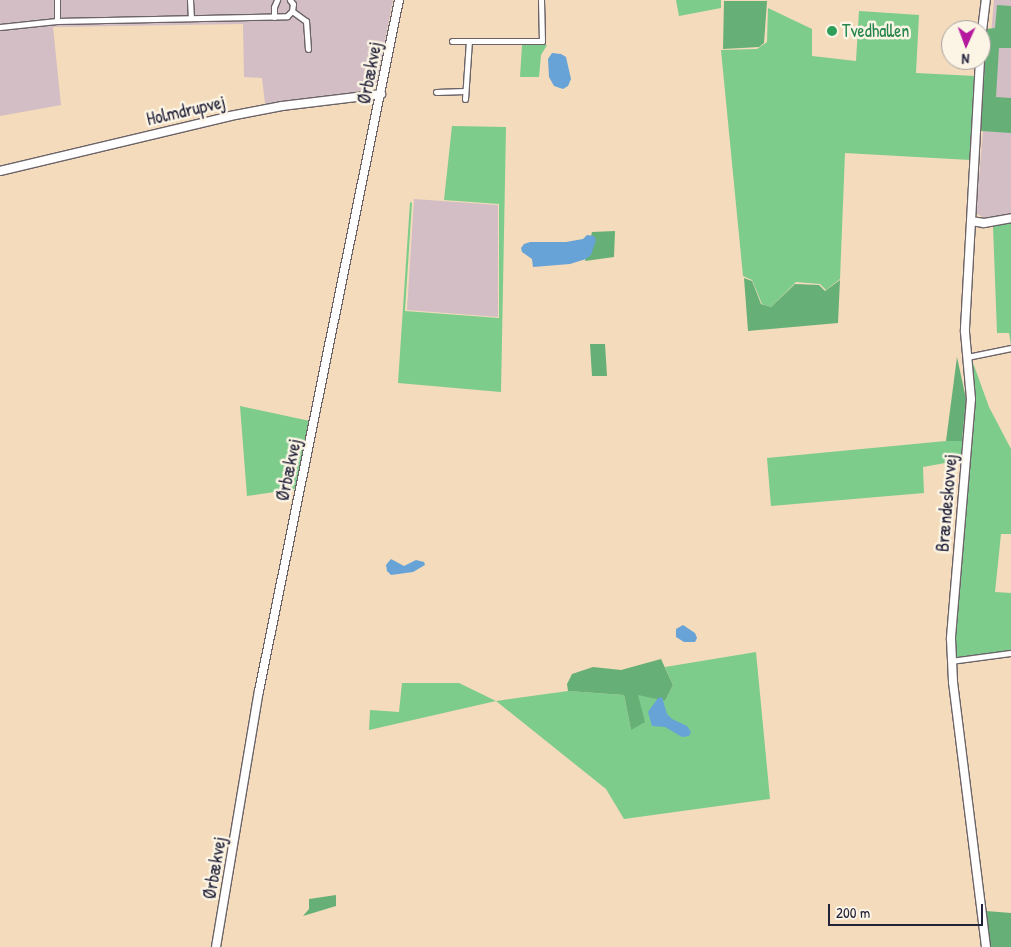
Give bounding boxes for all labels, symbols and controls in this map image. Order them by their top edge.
place label: Tvedhallen [842,20,909,42]
north arrow [941,20,991,70]
marker: Tvedhallen [826,25,838,37]
street label: Ørbækvej [353,40,387,106]
text: N [961,50,970,69]
street label: Holmdrupvej [145,91,227,131]
street label: Ørbækvej [272,437,306,503]
street label: Brændeskovvej [932,453,962,553]
street label: Ørbækvej [199,835,231,901]
scale bar [831,894,986,926]
text: 200 m [836,902,870,923]

